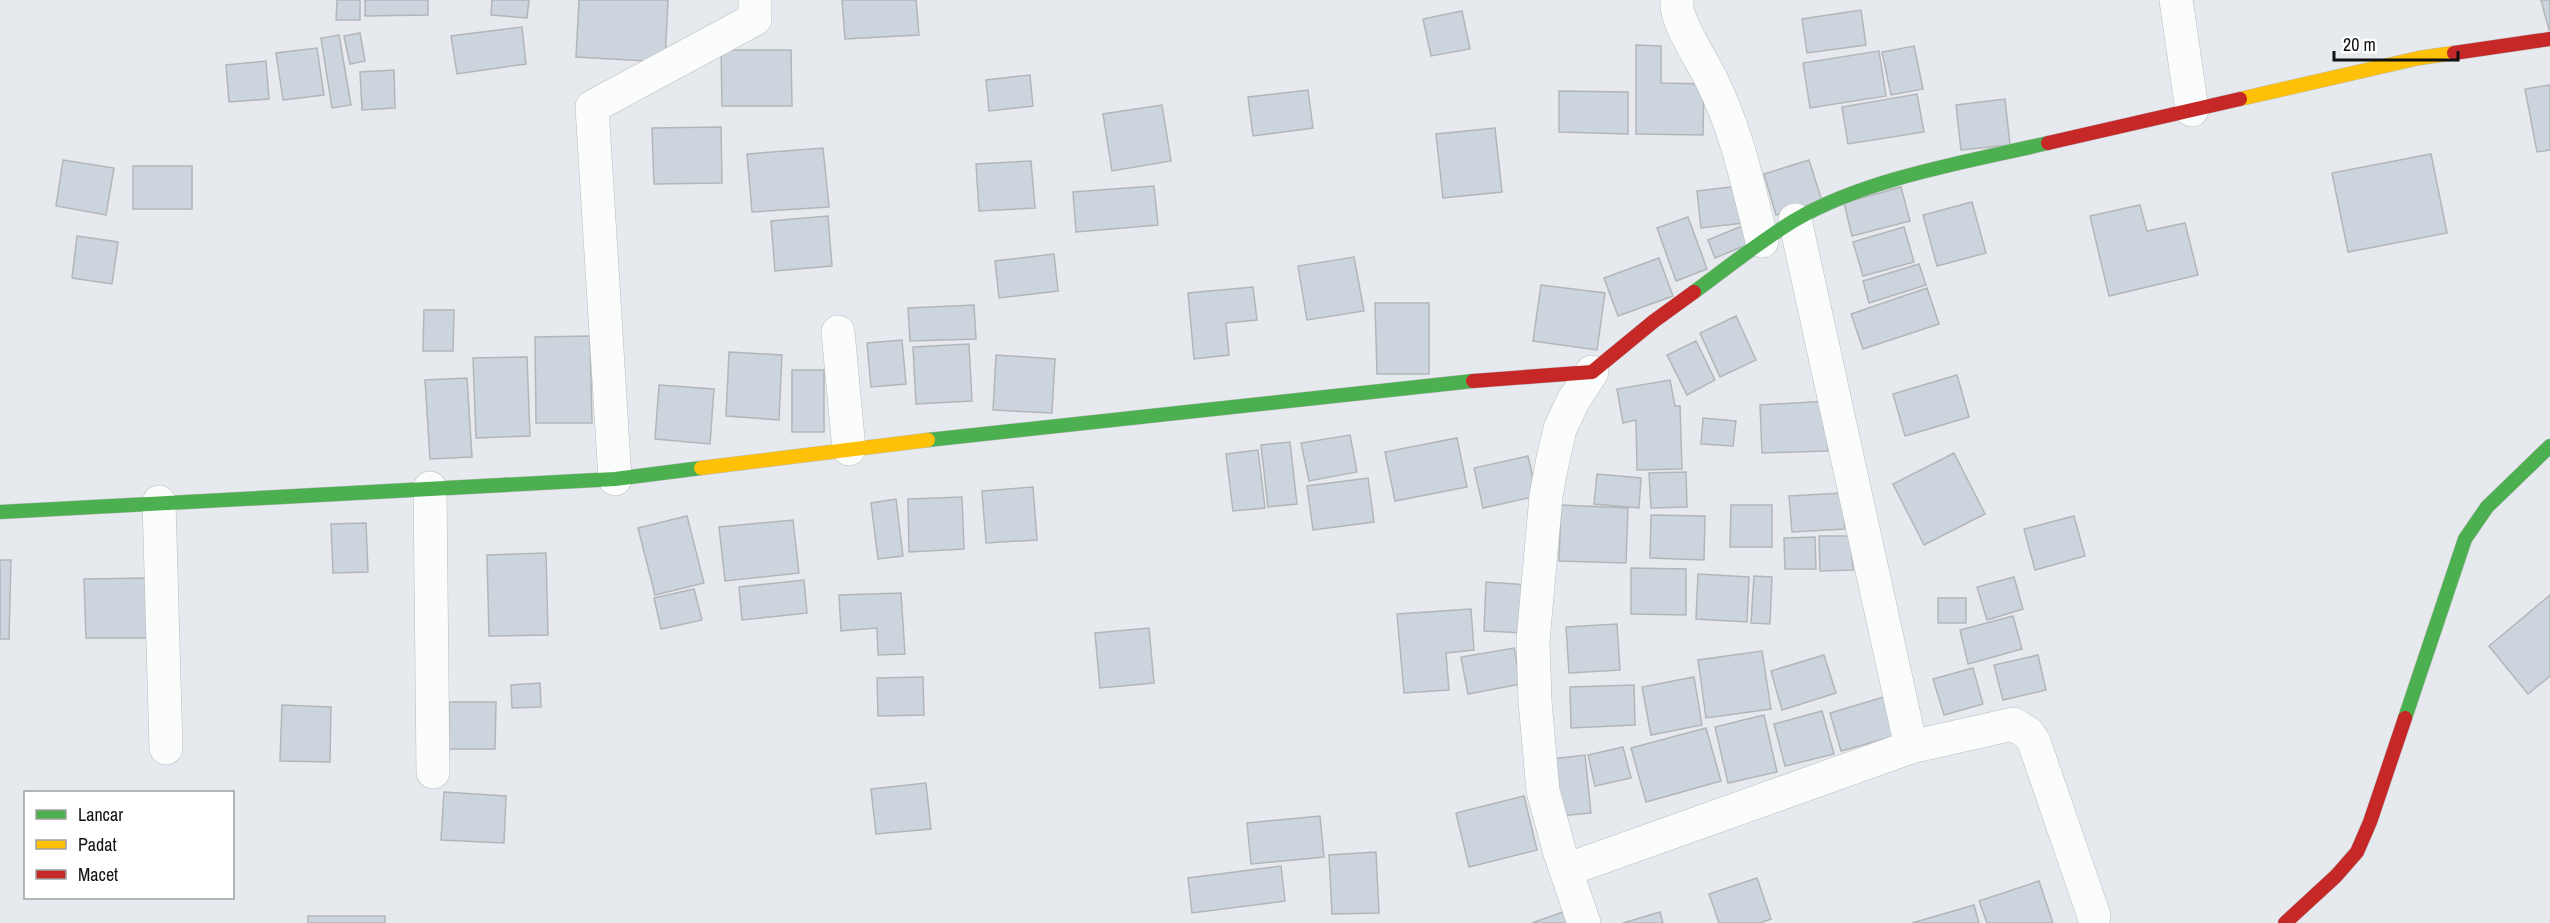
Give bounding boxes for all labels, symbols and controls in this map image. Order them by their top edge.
scale bar [2334,24,2458,62]
text: 20 m [2343,32,2376,57]
legend [24,791,234,899]
text: Lancar [78,802,123,827]
text: Padat [78,832,117,857]
text: Macet [78,862,118,887]

